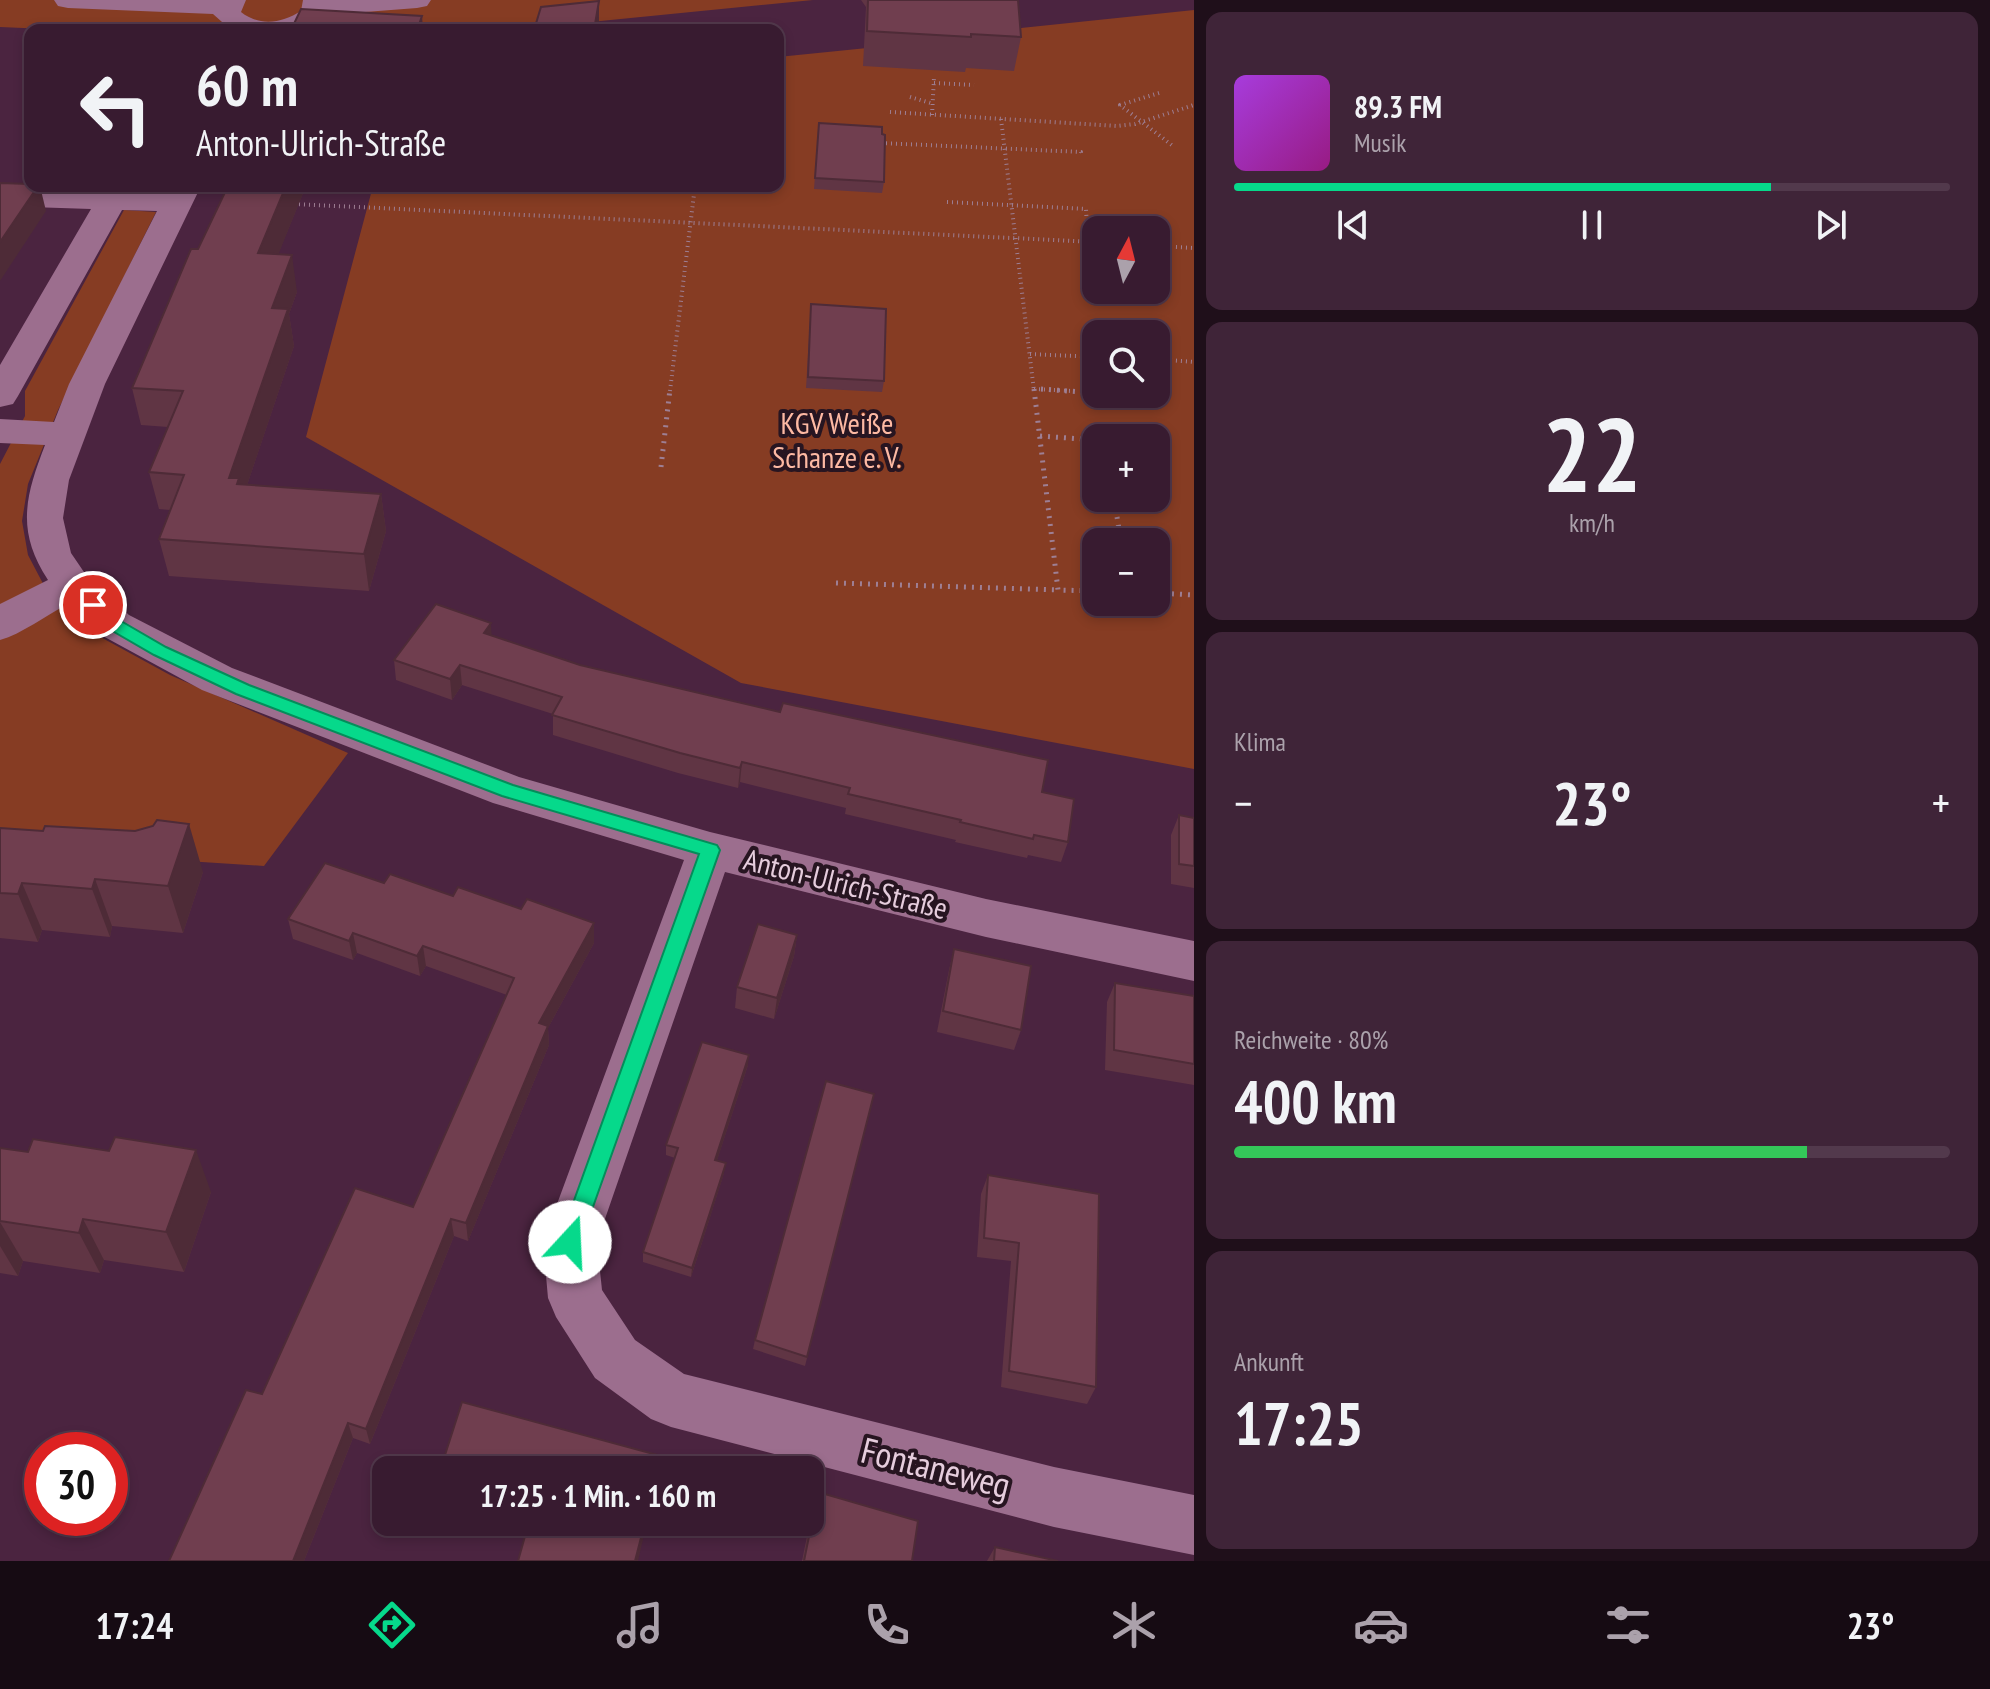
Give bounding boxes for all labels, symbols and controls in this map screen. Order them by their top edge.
text: 60 m [196,49,298,121]
icon: left [64,56,168,160]
text: 89.3 FM [1354,87,1442,126]
text: Anton-Ulrich-Straße [196,119,446,166]
text: Musik [1354,126,1406,159]
icon: previous [1331,203,1375,247]
icon: pause [1570,203,1614,247]
icon: next [1809,203,1853,247]
north arrow [1082,216,1170,304]
map controls [1082,216,1170,616]
button: search [1082,320,1170,408]
text: 22 [1542,386,1642,521]
park label: KGV Weiße Schanze e. V. [772,403,902,476]
button: + [1082,424,1170,512]
text: km/h [1569,506,1615,539]
button: − [1082,528,1170,616]
pin [59,571,127,639]
icon: arrive [71,583,115,627]
text: Klima [1234,725,1286,758]
text: 23° [1552,764,1632,842]
text: − [1234,774,1252,831]
text: + [1932,774,1950,831]
street label: Anton-Ulrich-Straße [740,839,952,927]
text: Reichweite · 80% [1234,1023,1388,1056]
text: 400 km [1234,1062,1397,1140]
position arrow [528,1200,612,1284]
text: Ankunft [1234,1345,1304,1378]
text: 17:25 [1234,1384,1364,1462]
street label: Fontaneweg [857,1426,1015,1508]
speed limit sign: 30 [24,1432,128,1536]
text: 17:25 · 1 Min. · 160 m [480,1476,716,1515]
icon: directions [364,1597,420,1653]
icon: music [612,1597,668,1653]
icon: phone [859,1597,915,1653]
icon: climate [1106,1597,1162,1653]
icon: car [1353,1597,1409,1653]
icon: filters [1600,1597,1656,1653]
text: 17:24 [96,1602,173,1649]
text: 23° [1847,1602,1894,1649]

